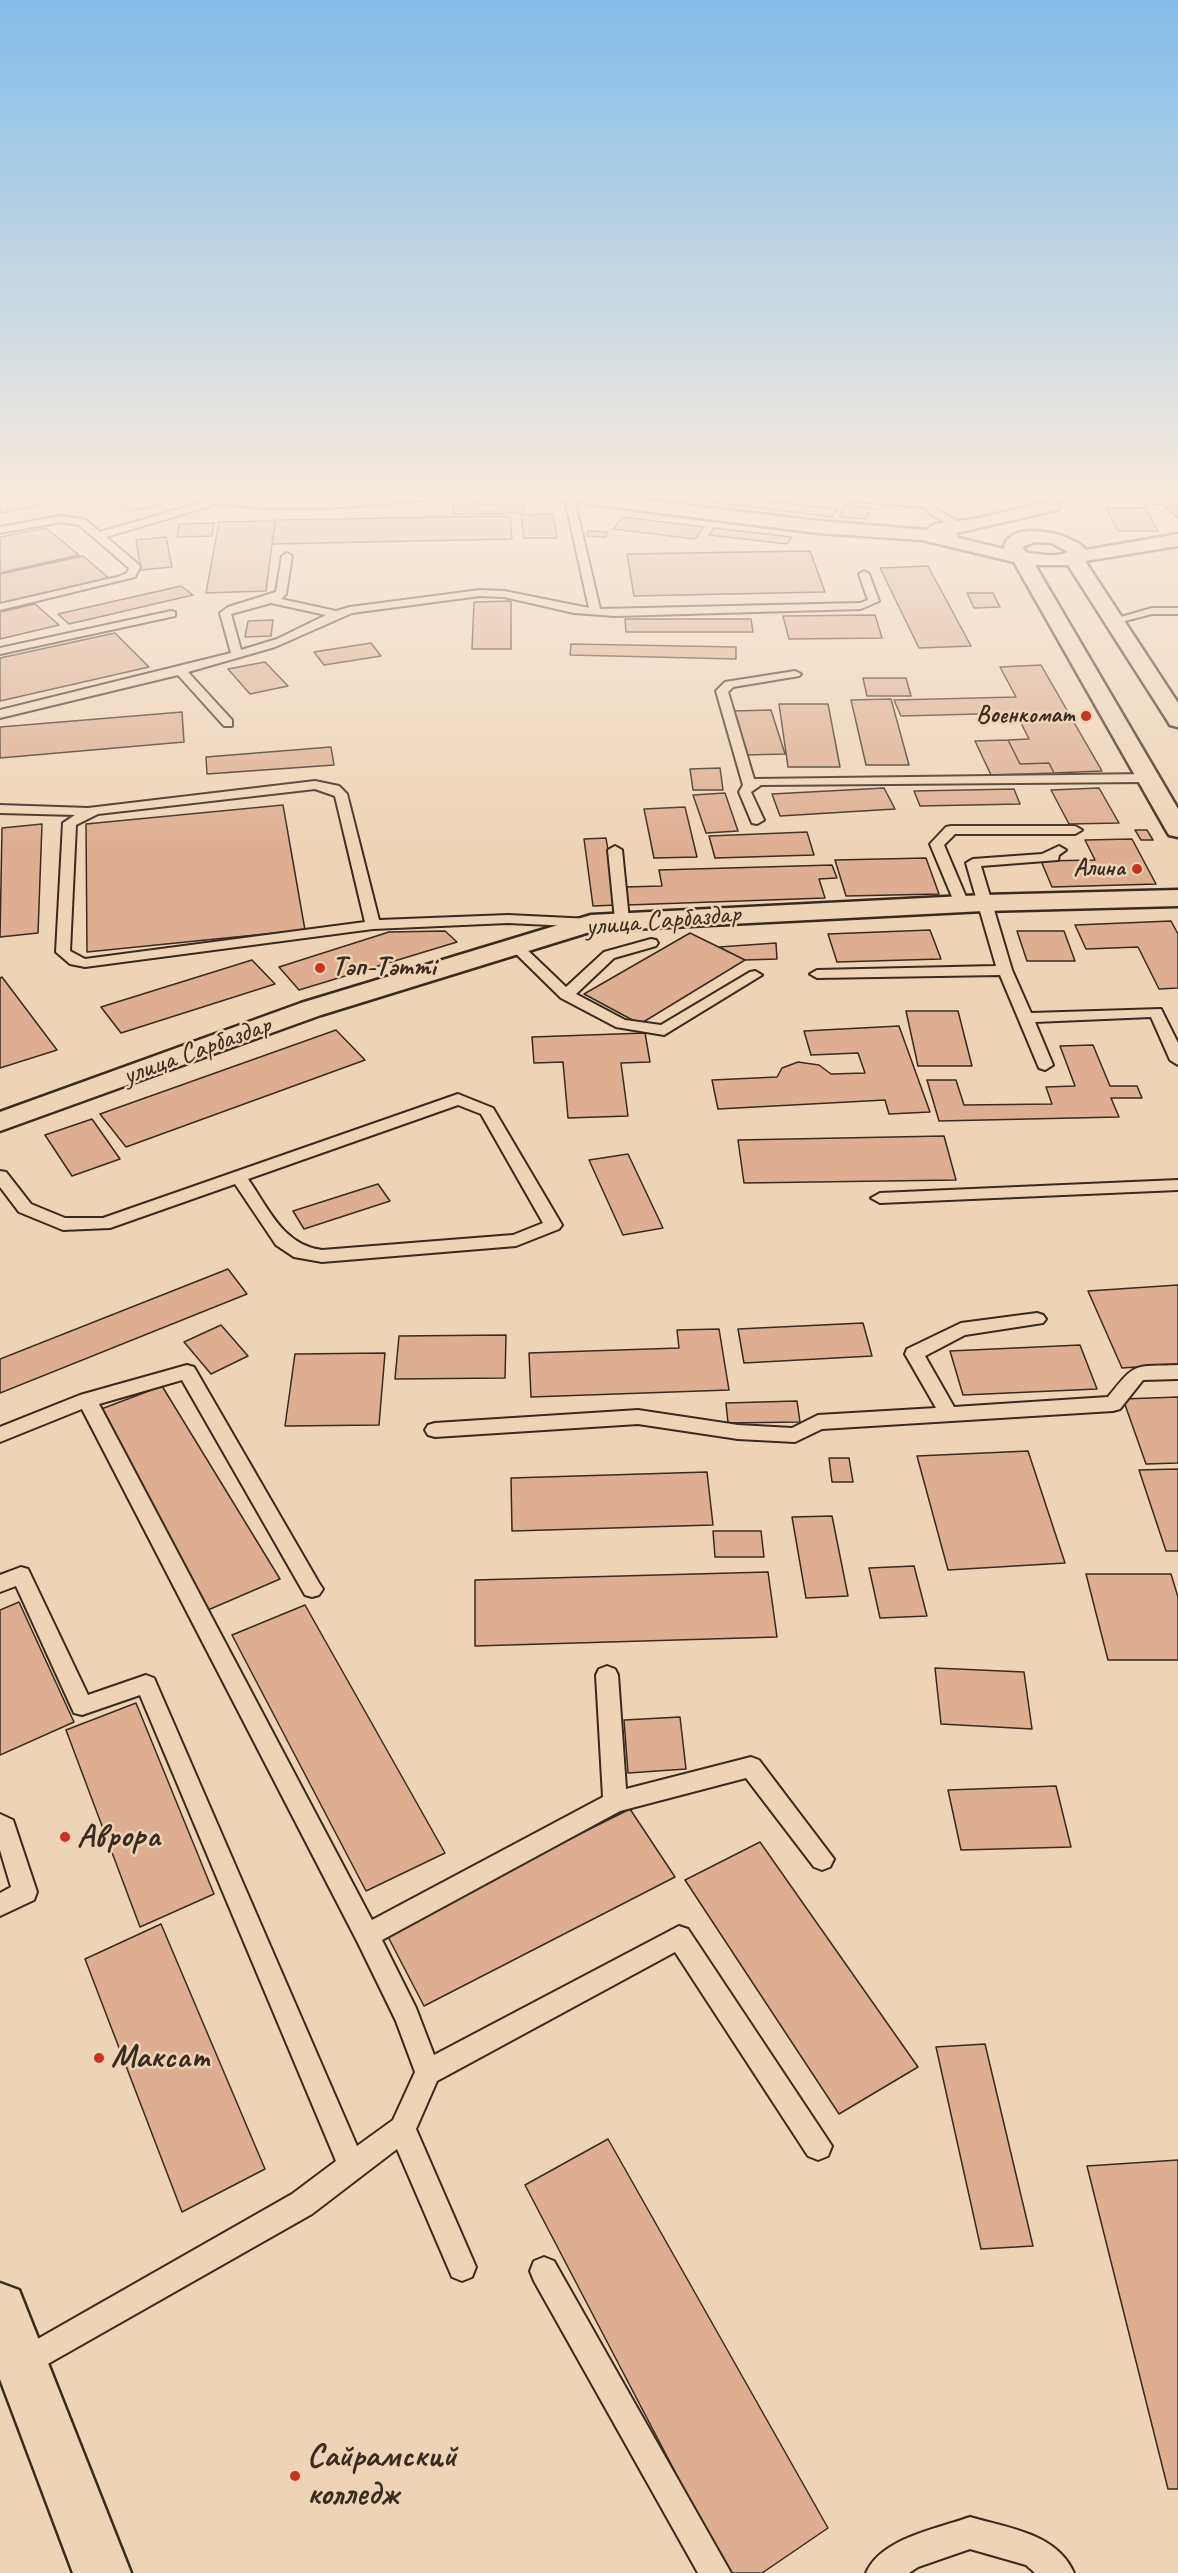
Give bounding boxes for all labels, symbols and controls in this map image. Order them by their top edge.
place label: Военкомат [976,702,1074,730]
marker: Военкомат [1079,709,1093,723]
place label: Алина [1073,855,1125,883]
marker: Алина [1130,862,1144,876]
street label: улица Сарбаздар [584,897,742,945]
place label: Тәп-Тәтті [332,951,436,985]
marker: Тәп-Тәтті [313,961,327,975]
street label: улица Сарбаздар [118,1009,276,1093]
place label: Аврора [77,1817,160,1857]
marker: Аврора [58,1830,72,1844]
place label: Максат [111,2038,210,2078]
marker: Максат [92,2051,106,2065]
place label: Сайрамский колледж [307,2437,457,2515]
marker: Сайрамский колледж [288,2469,302,2483]

